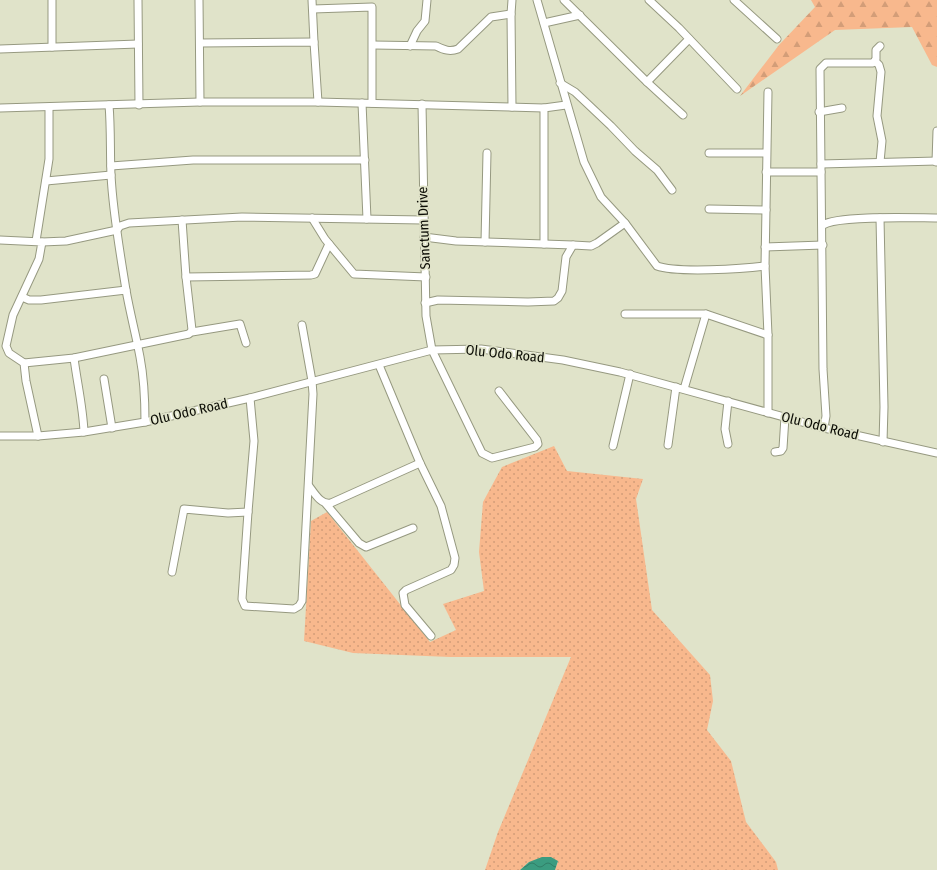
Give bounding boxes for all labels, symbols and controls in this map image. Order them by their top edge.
street label: Sanctum Drive [414,186,434,270]
street label: Olu Odo Road [465,341,545,367]
street label: Olu Odo Road [149,395,229,429]
street label: Olu Odo Road [780,408,860,444]

